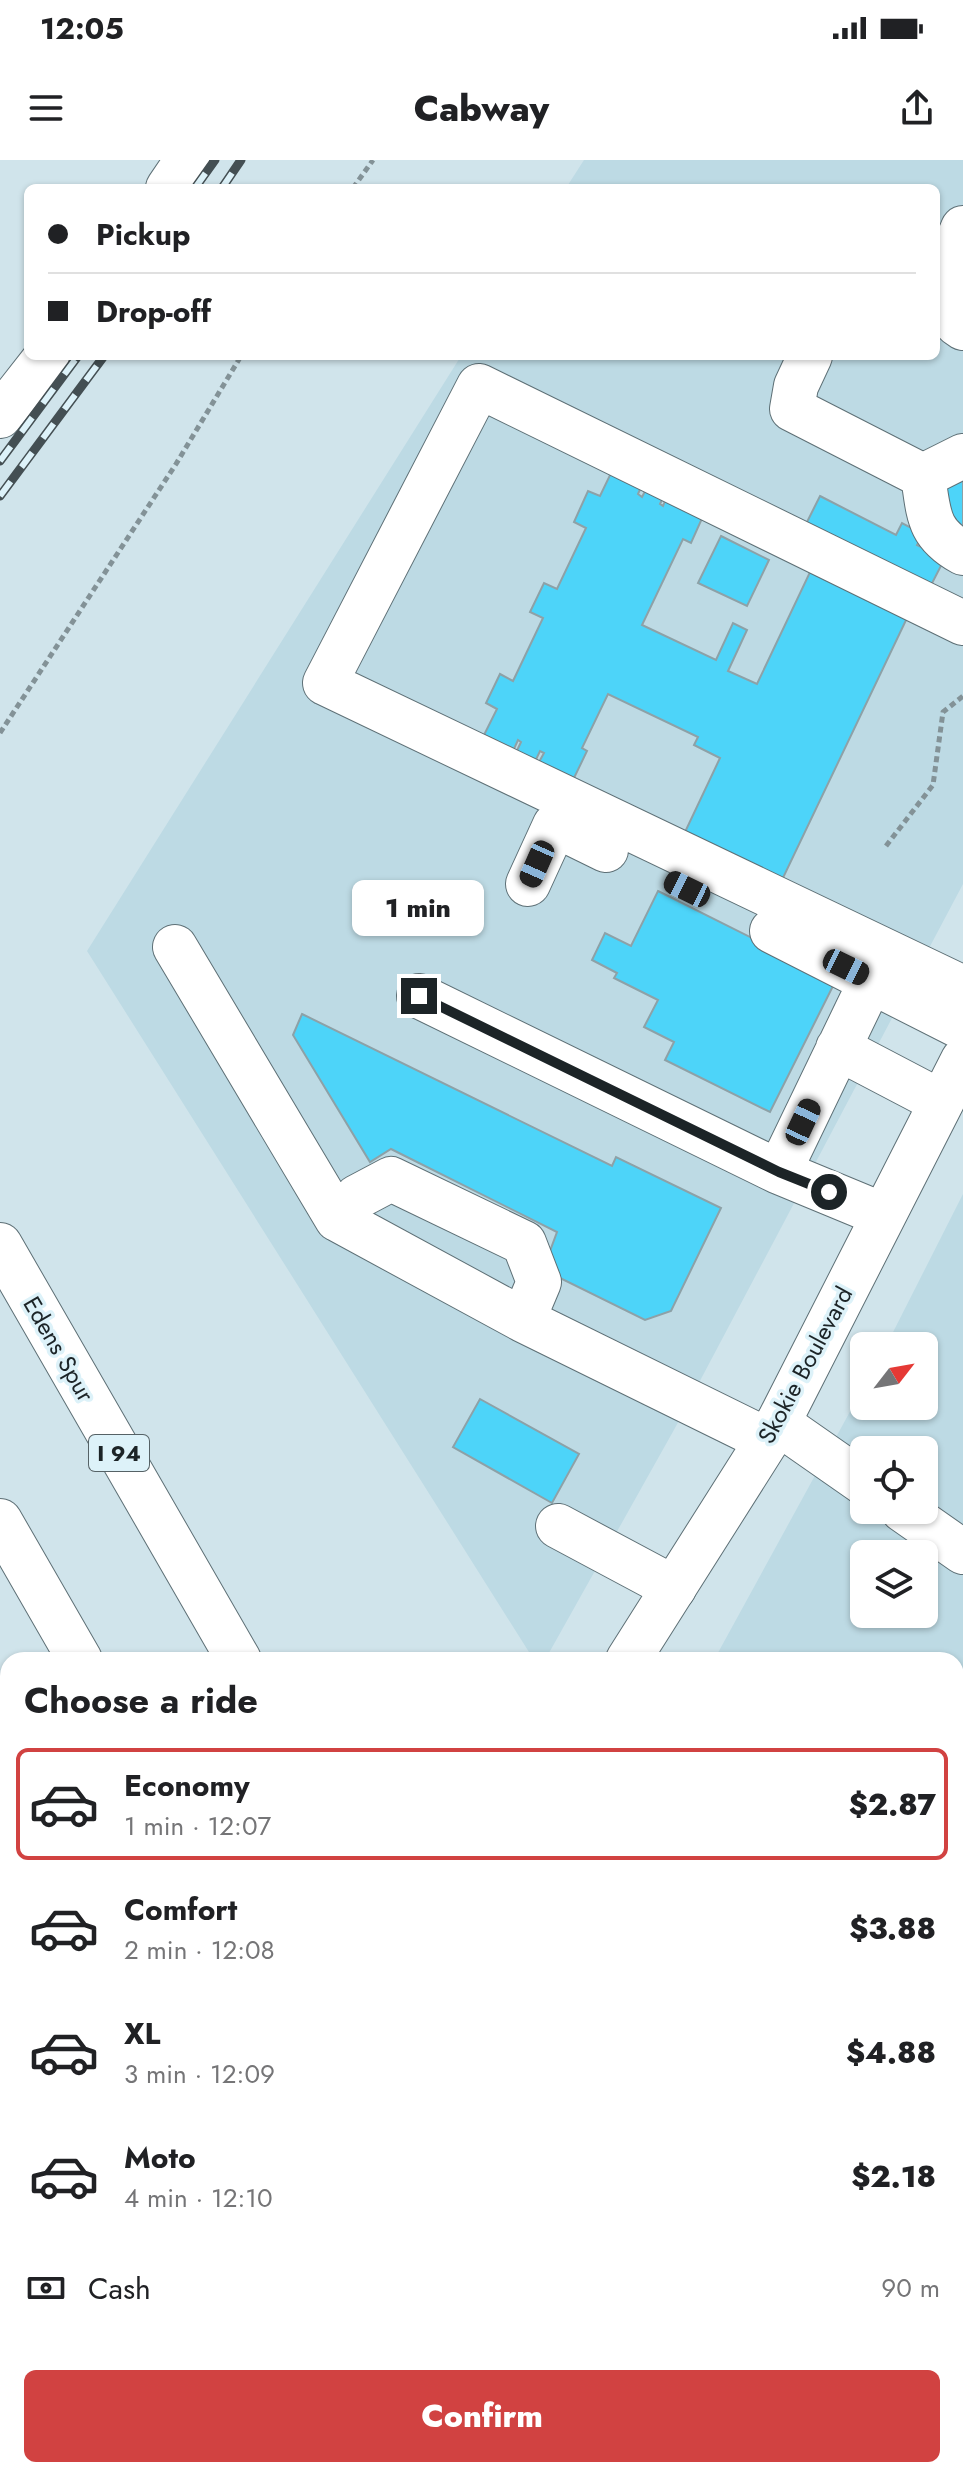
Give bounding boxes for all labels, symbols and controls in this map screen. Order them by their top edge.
text: 12:05 [40,7,124,50]
text: Cabway [414,82,549,134]
icon: menu [24,86,68,130]
icon: share [895,86,939,130]
text: Pickup [96,213,191,256]
text: Drop-off [96,290,211,333]
car [516,837,558,891]
car [660,868,714,910]
callout: 1 min [353,880,485,936]
text: 1 min [385,889,451,927]
car [819,946,873,988]
route end [401,978,437,1014]
car [782,1095,824,1149]
route start [811,1174,847,1210]
street label: Skokie Boulevard [749,1280,861,1450]
street label: Edens Spur [15,1290,104,1409]
north arrow [850,1332,938,1420]
map controls [850,1332,938,1628]
road number: I 94 [89,1435,149,1471]
button: locate [850,1436,938,1524]
button: layers [850,1540,938,1628]
text: Choose a ride [24,1674,258,1726]
text: Economy [124,1764,250,1807]
icon: car [28,1768,100,1840]
text: $2.87 [849,1783,936,1826]
text: 1 min · 12:07 [124,1807,271,1845]
text: Comfort [124,1888,237,1931]
icon: car [28,1892,100,1964]
text: $3.88 [849,1907,936,1950]
text: 2 min · 12:08 [124,1931,275,1969]
text: XL [124,2012,160,2055]
icon: car [28,2016,100,2088]
text: $4.88 [846,2031,936,2074]
text: 3 min · 12:09 [124,2055,275,2093]
text: Moto [124,2136,196,2179]
icon: car [28,2140,100,2212]
text: $2.18 [851,2155,936,2198]
text: 4 min · 12:10 [124,2179,273,2217]
icon: cash [24,2266,68,2310]
text: Cash [88,2267,151,2310]
text: 90 m [881,2269,940,2307]
button: Confirm [24,2370,940,2462]

